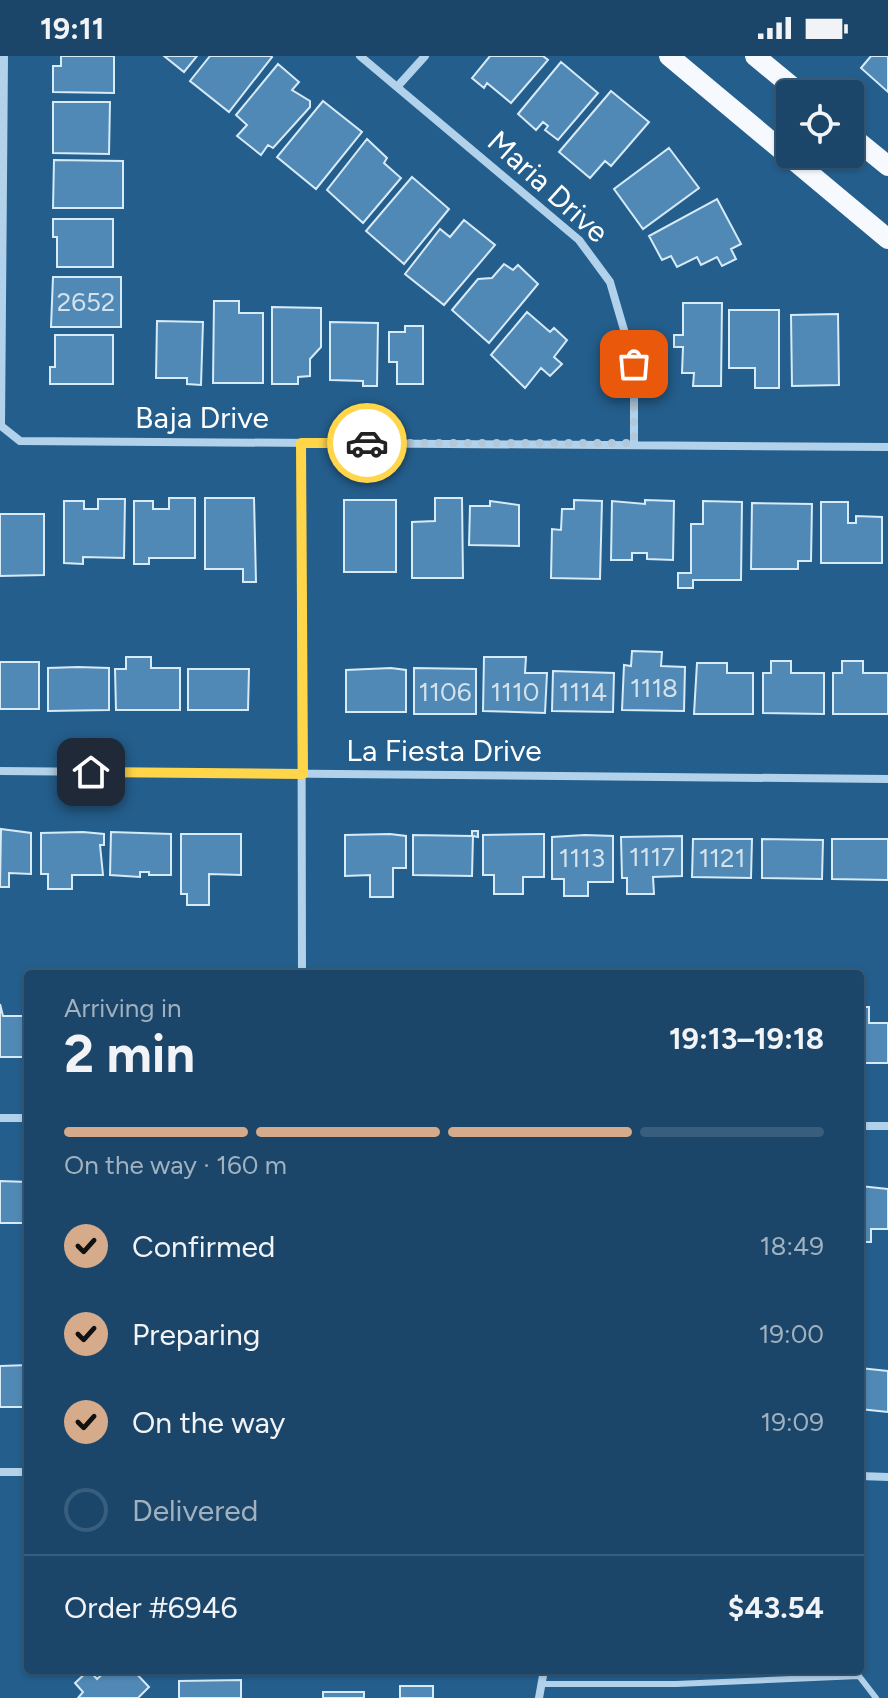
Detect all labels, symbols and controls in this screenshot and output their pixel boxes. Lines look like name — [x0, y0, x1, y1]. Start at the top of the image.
text: 19:11 — [40, 10, 104, 47]
map controls — [776, 80, 864, 168]
button: locate — [776, 80, 864, 168]
street label: Maria Drive — [480, 123, 616, 251]
house number: 2652 — [57, 286, 115, 318]
pin — [600, 330, 668, 398]
icon: bag — [612, 342, 656, 386]
street label: Baja Drive — [135, 399, 269, 436]
courier — [327, 403, 407, 483]
icon: car — [345, 421, 389, 465]
house number: 1118 — [630, 672, 678, 704]
house number: 1106 — [419, 676, 471, 708]
house number: 1110 — [491, 676, 539, 708]
house number: 1114 — [559, 676, 607, 708]
street label: La Fiesta Drive — [346, 732, 542, 769]
pin — [57, 738, 125, 806]
icon: home — [69, 750, 113, 794]
house number: 1117 — [629, 841, 675, 873]
house number: 1113 — [559, 842, 605, 874]
house number: 1121 — [699, 842, 745, 874]
text: Arriving in — [64, 992, 182, 1024]
text: 19:13–19:18 — [669, 1020, 824, 1057]
text: 2 min — [64, 1023, 195, 1085]
text: On the way · 160 m — [64, 1149, 287, 1181]
icon: check — [64, 1224, 108, 1268]
text: Confirmed — [132, 1228, 275, 1265]
text: 18:49 — [760, 1230, 824, 1262]
icon: check — [64, 1312, 108, 1356]
text: Preparing — [132, 1316, 260, 1353]
text: 19:00 — [759, 1318, 824, 1350]
icon: check — [64, 1400, 108, 1444]
text: On the way — [132, 1404, 285, 1441]
text: 19:09 — [761, 1406, 824, 1438]
text: Delivered — [132, 1492, 258, 1529]
text: Order #6946 — [64, 1589, 237, 1626]
text: $43.54 — [728, 1589, 824, 1626]

